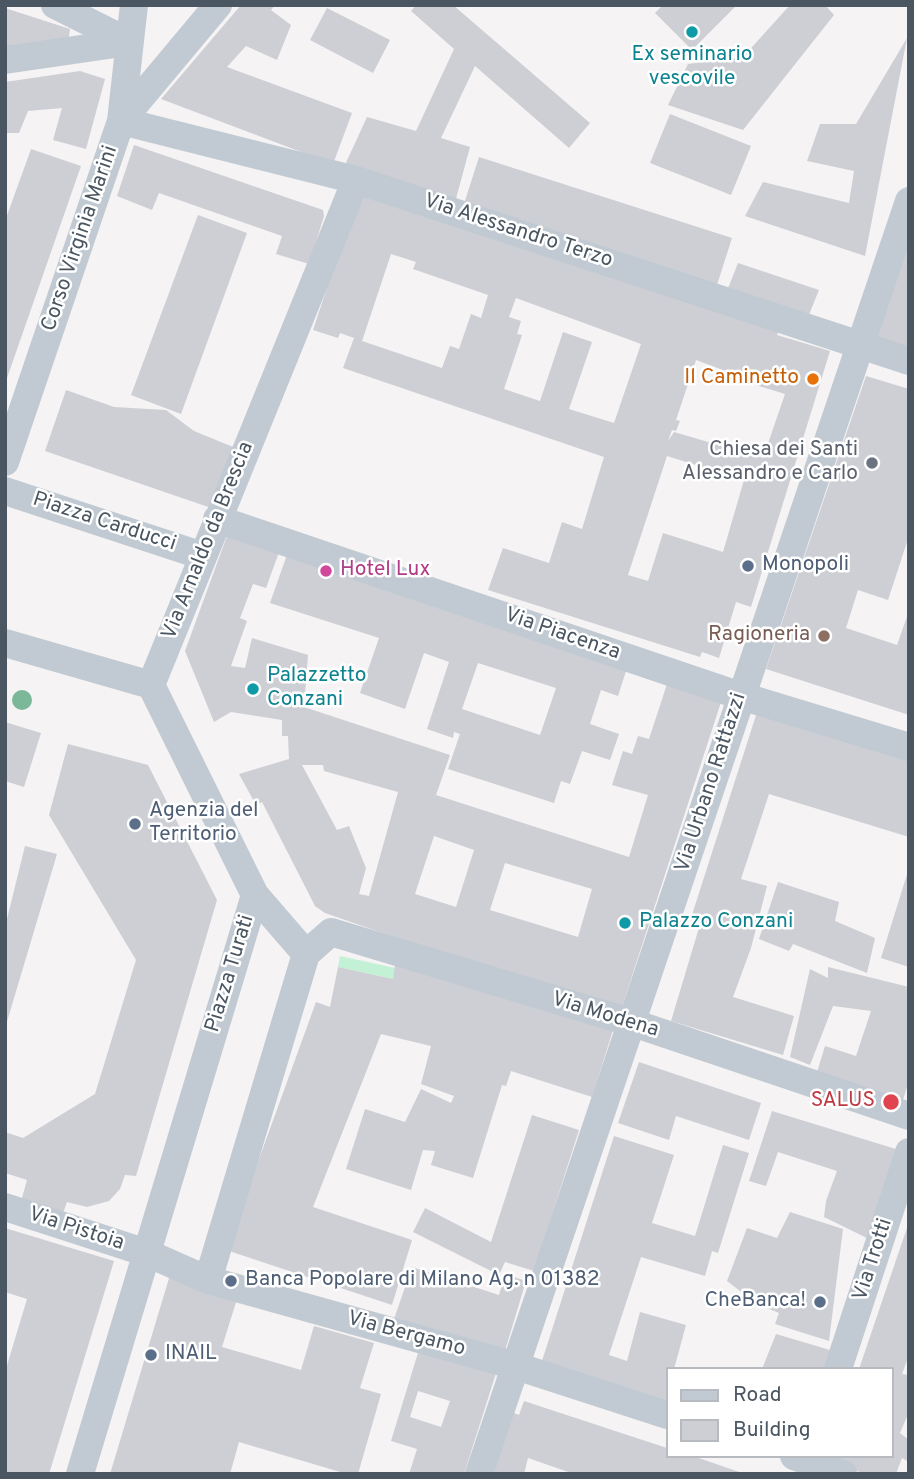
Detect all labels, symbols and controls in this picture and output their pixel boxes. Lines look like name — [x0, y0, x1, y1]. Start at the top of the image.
marker: Ex seminario vescovile — [684, 24, 700, 40]
place label: Ex seminario vescovile — [631, 43, 753, 93]
street label: Corso Virginia Marini — [37, 143, 125, 335]
street label: Via Alessandro Terzo — [421, 190, 615, 274]
place label: Il Caminetto — [684, 366, 799, 392]
marker: Il Caminetto — [805, 371, 821, 387]
street label: Via Arnaldo da Brescia — [158, 438, 260, 644]
place label: Chiesa dei Santi Alessandro e Carlo — [682, 438, 858, 488]
marker: Chiesa dei Santi Alessandro e Carlo — [864, 455, 880, 471]
street label: Piazza Carducci — [29, 488, 179, 558]
place label: Monopoli — [762, 553, 849, 579]
place label: Hotel Lux — [340, 558, 430, 584]
marker: Monopoli — [740, 558, 756, 574]
marker: Hotel Lux — [318, 563, 334, 579]
street label: Via Piacenza — [501, 603, 623, 667]
place label: Ragioneria — [708, 623, 810, 649]
marker: Ragioneria — [816, 628, 832, 644]
place label: Palazzetto Conzani — [267, 664, 367, 714]
marker: Palazzetto Conzani — [245, 681, 261, 697]
street label: Via Urbano Rattazzi — [671, 690, 753, 876]
place label: Agenzia del Territorio — [149, 799, 259, 849]
marker: Agenzia del Territorio — [127, 816, 143, 832]
place label: Palazzo Conzani — [639, 910, 793, 936]
street label: Piazza Turati — [201, 912, 261, 1036]
marker: Palazzo Conzani — [617, 915, 633, 931]
street label: Via Modena — [549, 988, 661, 1044]
place label: SALUS — [811, 1089, 875, 1115]
marker: SALUS — [881, 1092, 901, 1112]
street label: Via Pistoia — [25, 1203, 127, 1257]
street label: Via Trotti — [849, 1216, 899, 1304]
place label: Banca Popolare di Milano Ag. n 01382 — [245, 1268, 600, 1294]
marker: Banca Popolare di Milano Ag. n 01382 — [223, 1273, 239, 1289]
place label: CheBanca! — [704, 1289, 806, 1315]
marker: CheBanca! — [812, 1294, 828, 1310]
street label: Via Bergamo — [344, 1307, 468, 1363]
place label: INAIL — [165, 1342, 217, 1368]
marker: INAIL — [143, 1347, 159, 1363]
legend — [666, 1367, 893, 1458]
text: Road — [733, 1382, 782, 1409]
text: Building — [733, 1417, 811, 1444]

